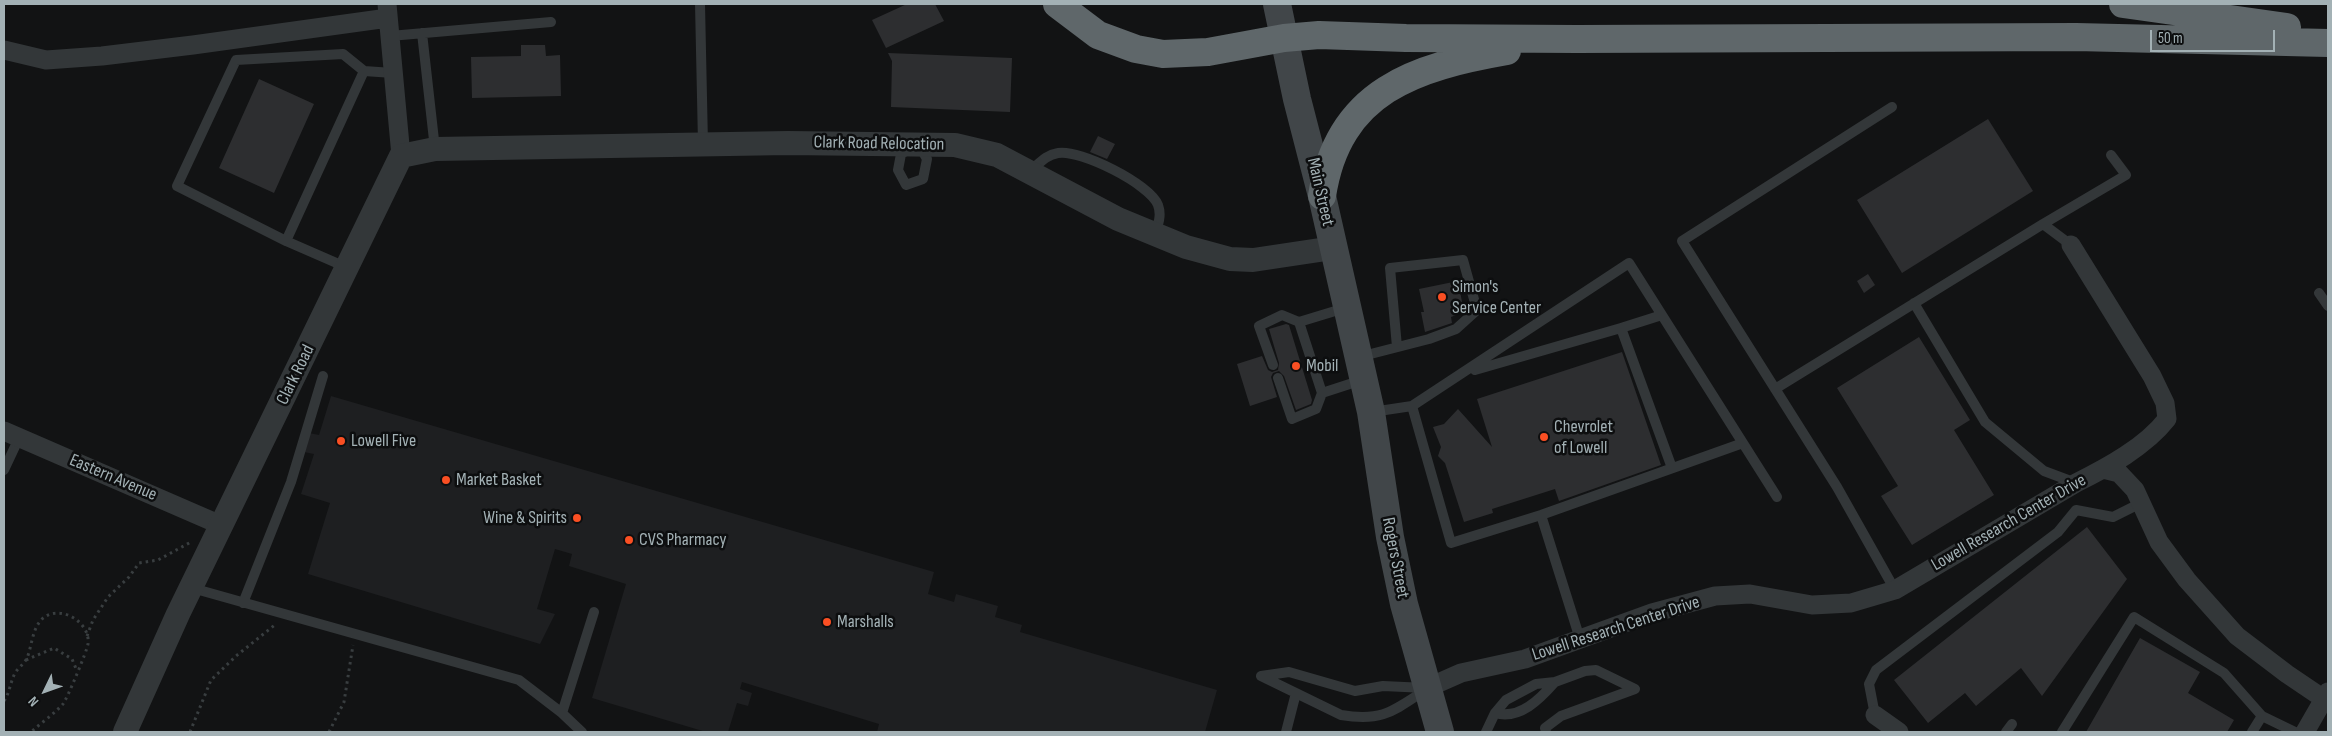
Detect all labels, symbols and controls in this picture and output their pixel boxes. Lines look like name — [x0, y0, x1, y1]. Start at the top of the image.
scale bar — [2152, 20, 2277, 52]
text: 50 m — [2158, 29, 2183, 48]
street label: Clark Road Relocation — [813, 132, 945, 156]
street label: Main Street — [1302, 156, 1338, 228]
place label: Simon's Service Center — [1452, 276, 1541, 318]
marker: Simon's Service Center — [1436, 291, 1448, 303]
street label: Clark Road — [272, 342, 320, 408]
place label: Mobil — [1306, 355, 1338, 377]
marker: Mobil — [1290, 360, 1302, 372]
place label: Chevrolet of Lowell — [1554, 416, 1613, 458]
place label: Lowell Five — [351, 430, 416, 452]
marker: Chevrolet of Lowell — [1538, 431, 1550, 443]
marker: Lowell Five — [335, 435, 347, 447]
street label: Eastern Avenue — [66, 450, 160, 506]
place label: Market Basket — [456, 469, 542, 491]
street label: Lowell Research Center Drive — [1928, 470, 2090, 576]
marker: Market Basket — [440, 474, 452, 486]
place label: Wine & Spirits — [483, 507, 567, 529]
marker: Wine & Spirits — [571, 512, 583, 524]
street label: Rogers Street — [1377, 516, 1413, 600]
place label: CVS Pharmacy — [639, 529, 726, 551]
marker: CVS Pharmacy — [623, 534, 635, 546]
street label: Lowell Research Center Drive — [1529, 592, 1703, 666]
place label: Marshalls — [837, 611, 894, 633]
marker: Marshalls — [821, 616, 833, 628]
north arrow — [20, 666, 70, 716]
text: N — [25, 693, 42, 710]

